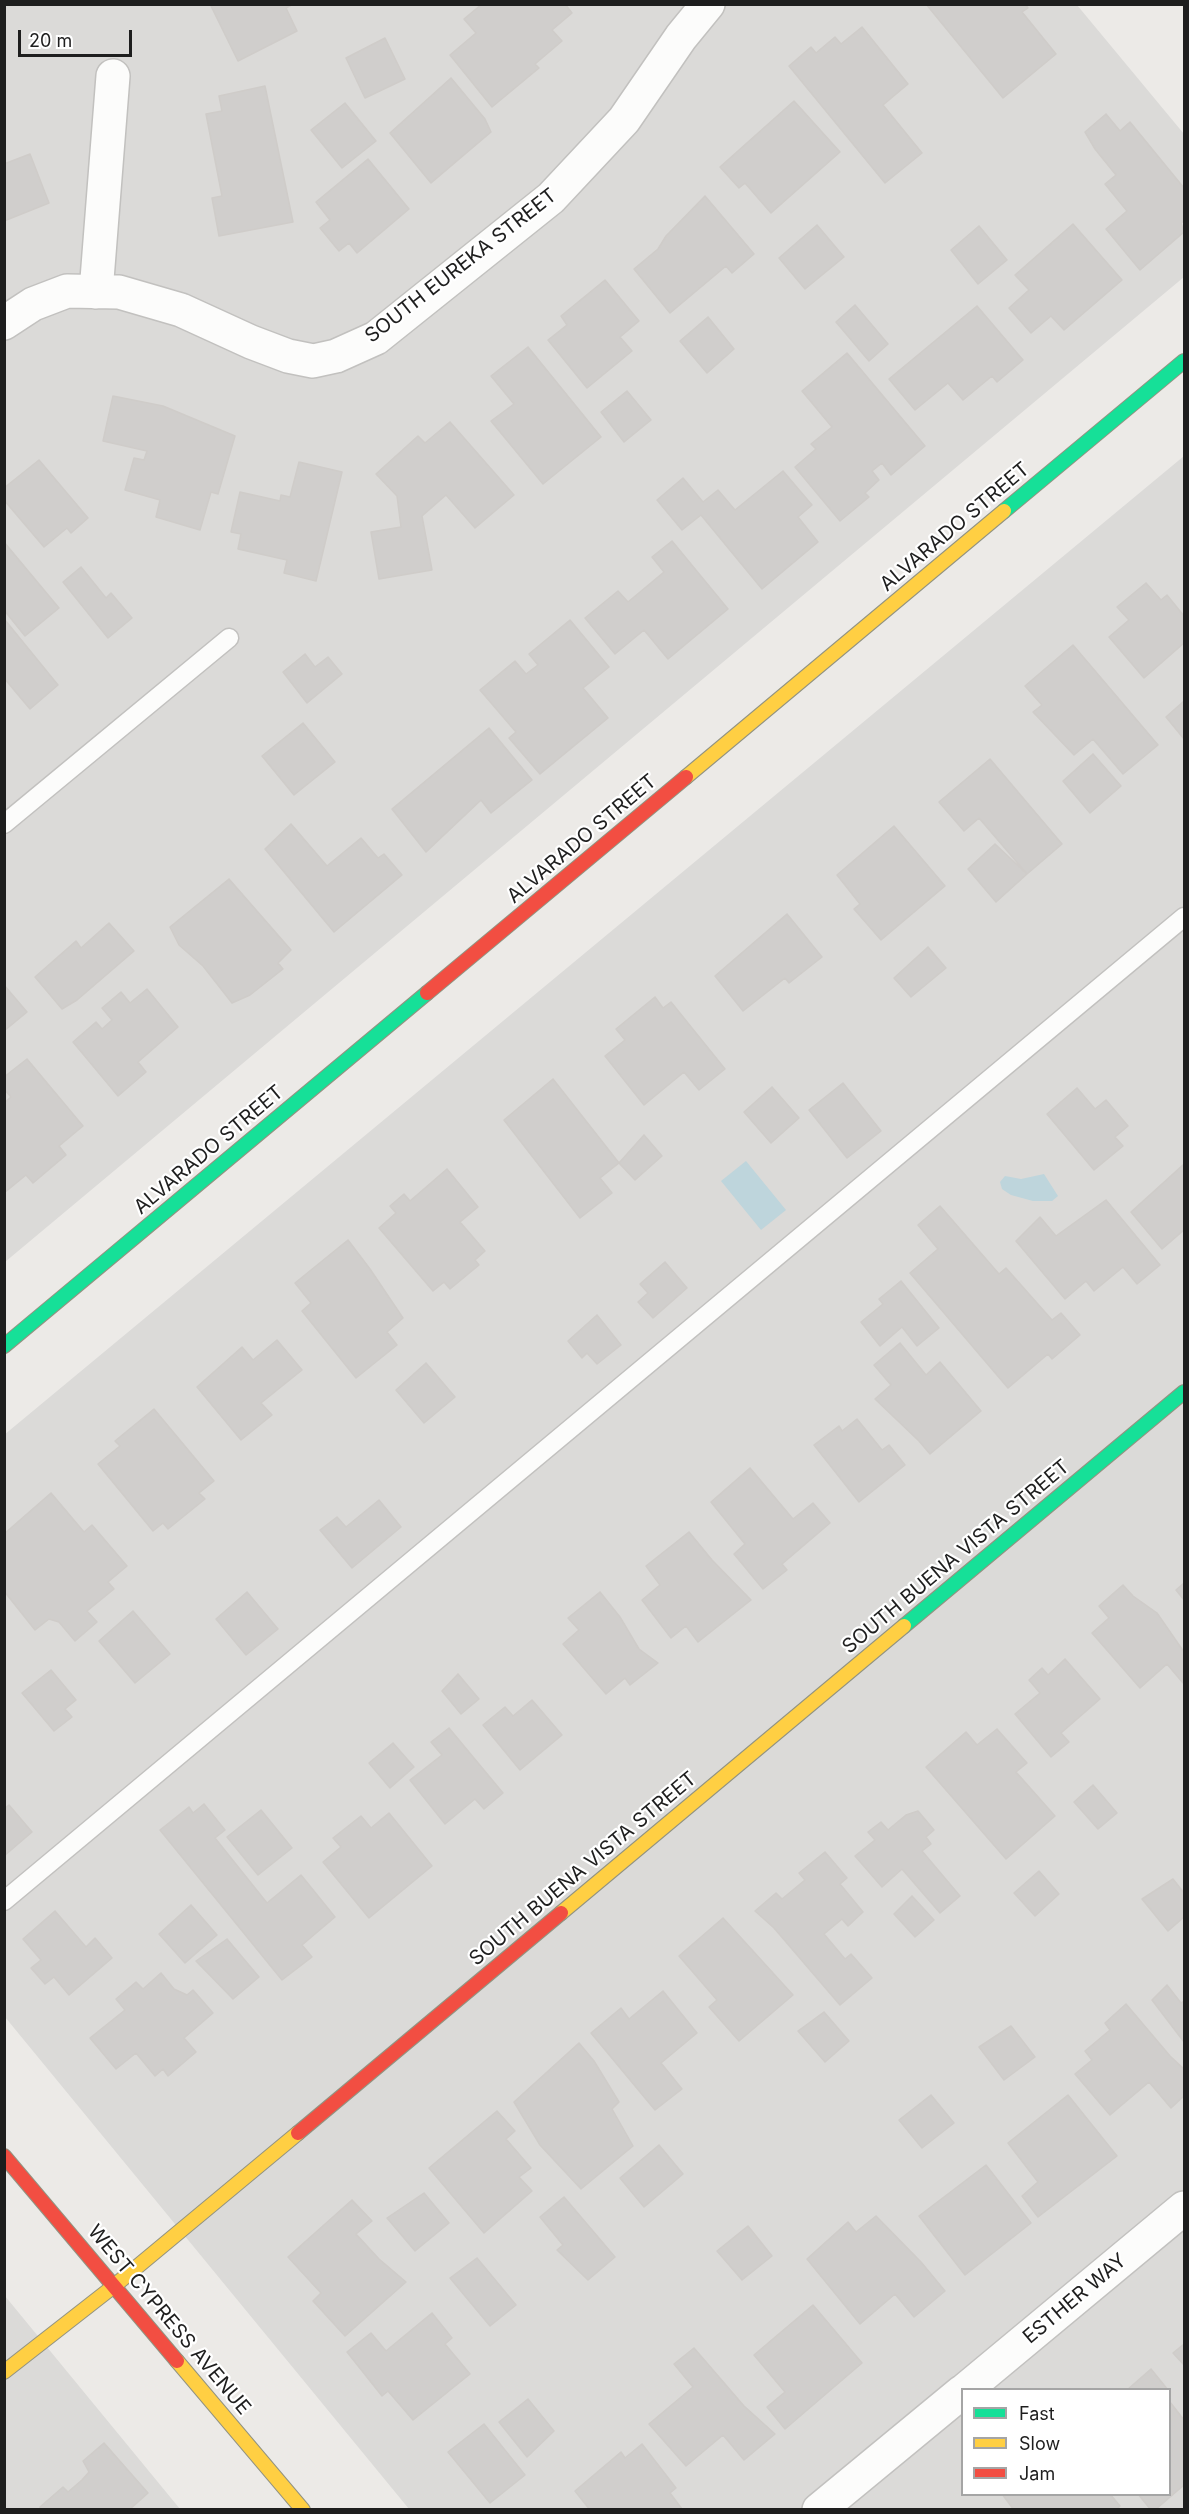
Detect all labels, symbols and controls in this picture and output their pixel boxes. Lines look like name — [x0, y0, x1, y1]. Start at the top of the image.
scale bar — [21, 18, 135, 56]
text: 20 m — [29, 30, 72, 51]
street label: SOUTH EUREKA STREET — [360, 184, 562, 348]
street label: ALVARADO STREET — [875, 458, 1035, 596]
street label: ALVARADO STREET — [502, 770, 662, 908]
street label: ALVARADO STREET — [129, 1081, 289, 1219]
street label: SOUTH BUENA VISTA STREET — [838, 1455, 1074, 1659]
street label: SOUTH BUENA VISTA STREET — [465, 1767, 701, 1971]
street label: WEST CYPRESS AVENUE — [83, 2220, 255, 2420]
street label: ESTHER WAY — [1018, 2249, 1132, 2349]
legend — [961, 2388, 1171, 2496]
text: Fast — [1019, 2403, 1055, 2424]
text: Slow — [1019, 2433, 1060, 2454]
text: Jam — [1019, 2463, 1055, 2484]

